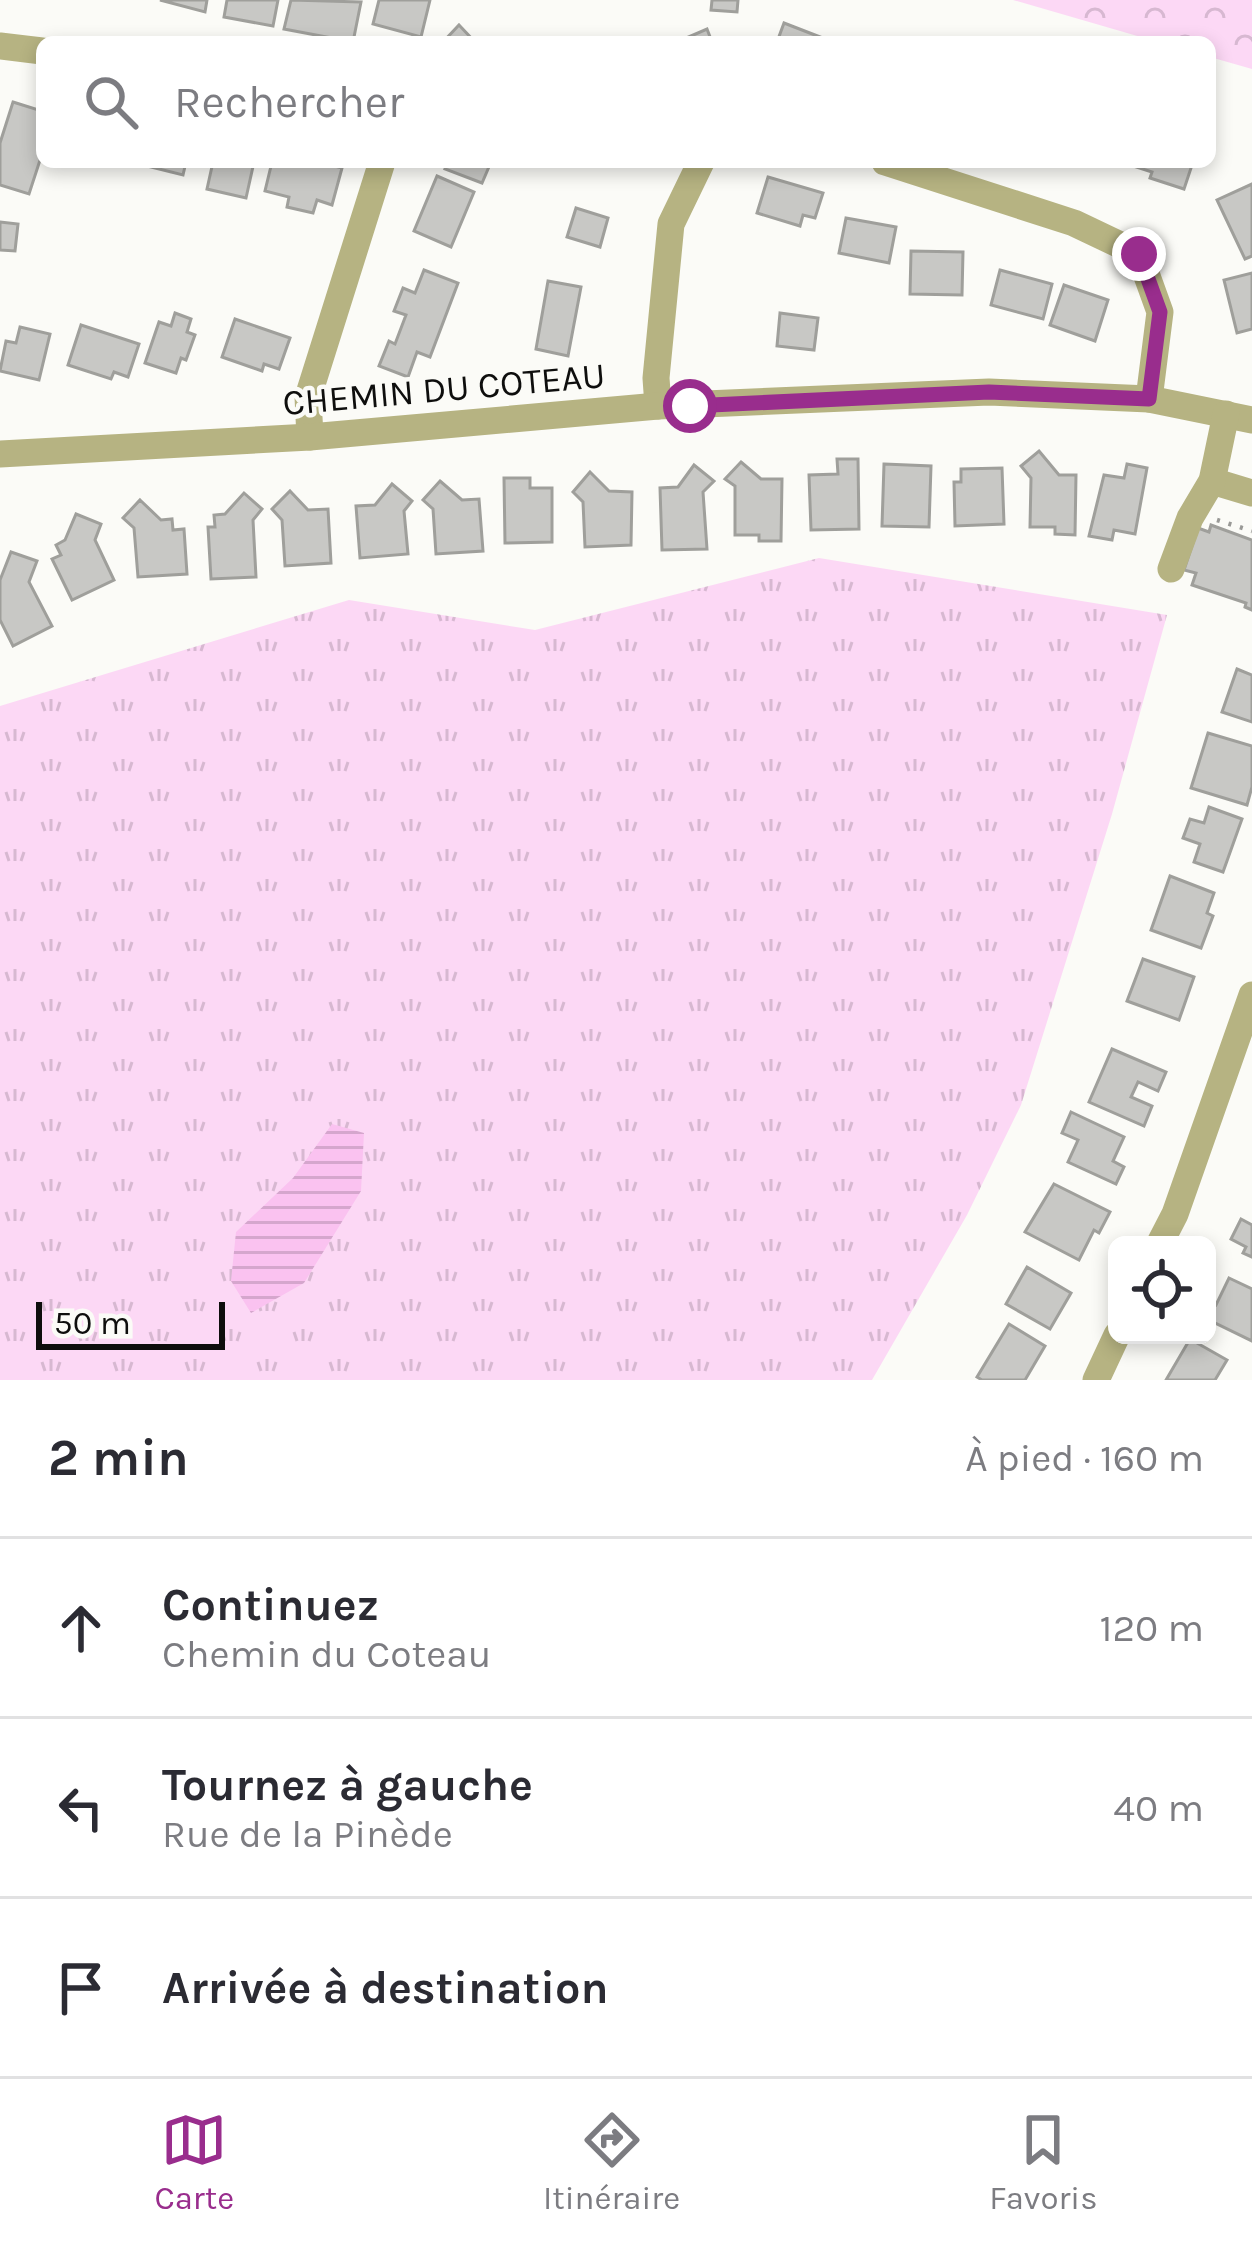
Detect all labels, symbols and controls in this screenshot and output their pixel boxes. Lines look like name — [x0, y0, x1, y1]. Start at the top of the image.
search box — [36, 36, 1216, 168]
icon: search — [78, 69, 144, 135]
text: Rechercher — [174, 76, 404, 128]
route end — [1112, 227, 1166, 281]
street label: CHEMIN DU COTEAU — [281, 354, 607, 424]
route start — [663, 379, 717, 433]
map controls — [1108, 1236, 1216, 1344]
button: locate — [1108, 1236, 1216, 1344]
scale bar — [36, 1296, 225, 1349]
text: 50 m — [54, 1304, 131, 1342]
text: 2 min — [48, 1428, 189, 1488]
text: À pied · 160 m — [965, 1435, 1204, 1481]
text: Continuez — [162, 1579, 379, 1631]
icon: ahead — [48, 1595, 114, 1661]
text: 120 m — [1100, 1605, 1204, 1651]
text: Chemin du Coteau — [162, 1631, 491, 1677]
text: Tournez à gauche — [162, 1759, 533, 1811]
icon: left — [48, 1775, 114, 1841]
text: 40 m — [1113, 1785, 1204, 1831]
text: Rue de la Pinède — [162, 1811, 453, 1857]
icon: arrive — [48, 1955, 114, 2021]
text: Arrivée à destination — [162, 1962, 609, 2014]
tab: Carte — [154, 2107, 234, 2217]
tab: Itinéraire — [543, 2107, 680, 2217]
tab: Favoris — [989, 2107, 1098, 2217]

